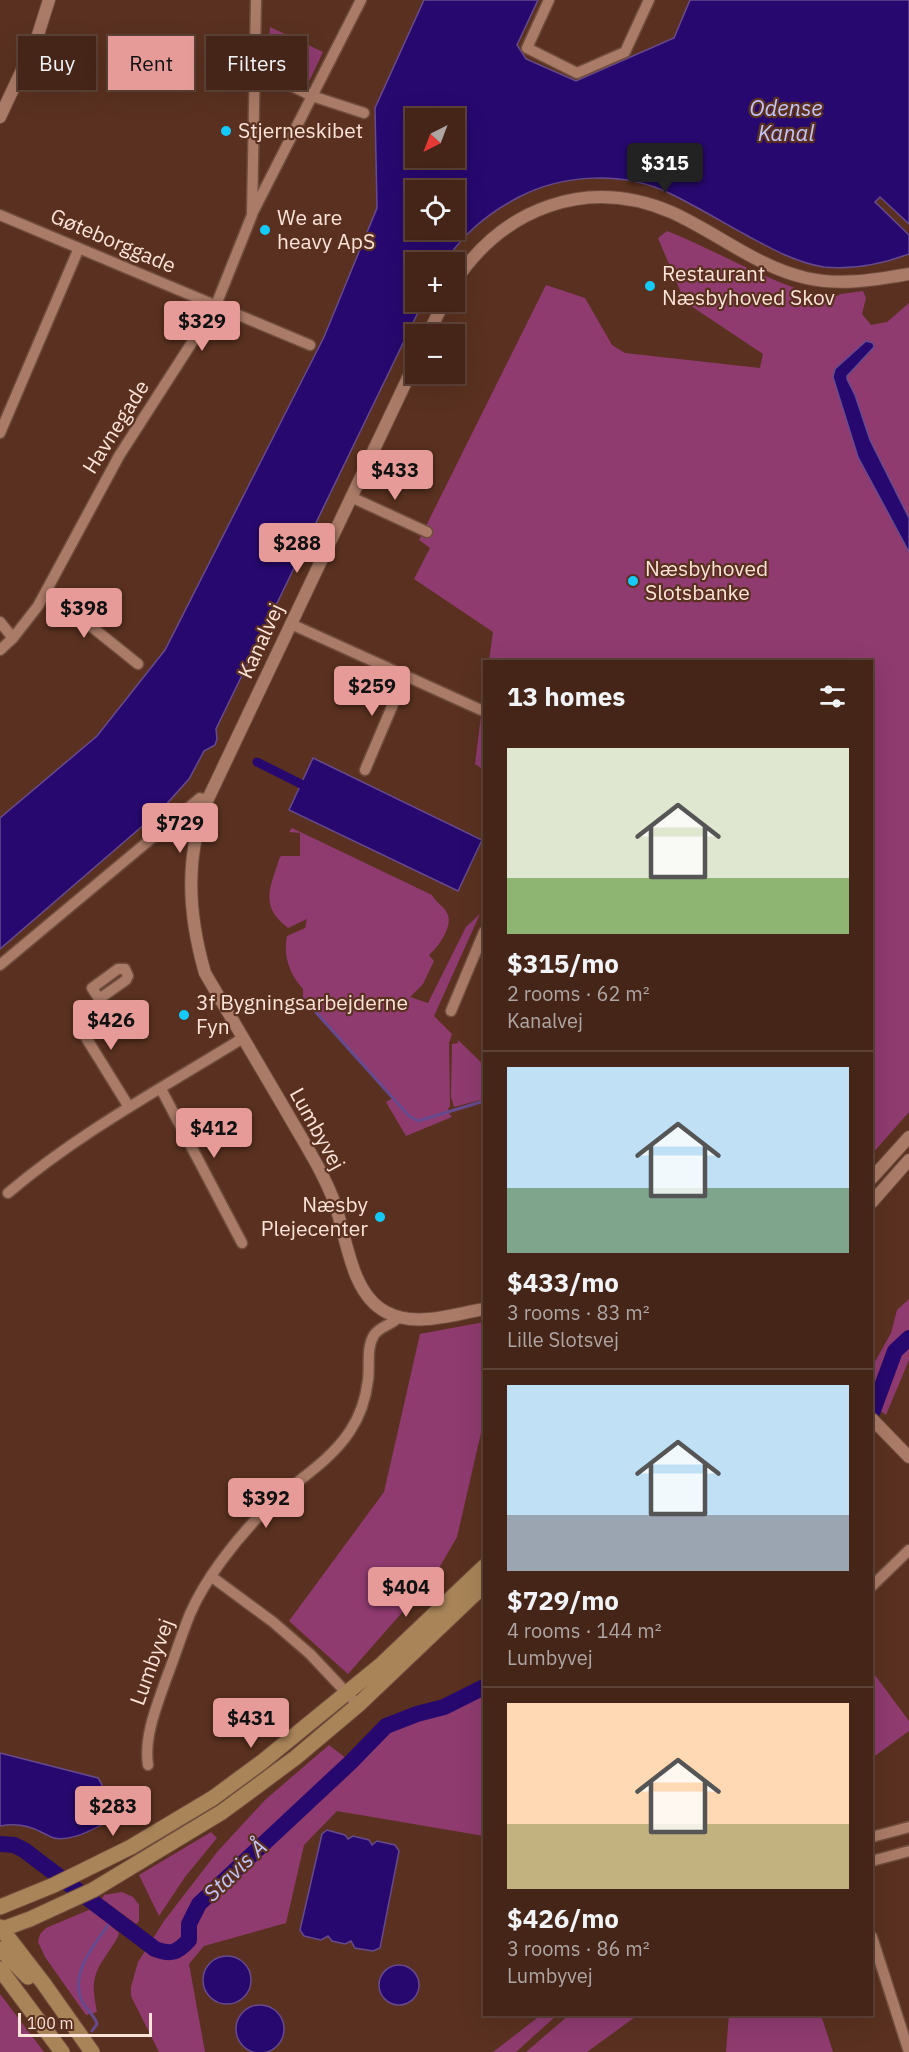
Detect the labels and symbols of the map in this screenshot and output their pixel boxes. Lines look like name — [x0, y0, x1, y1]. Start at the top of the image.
water label: Odense Kanal — [749, 93, 823, 147]
north arrow — [405, 108, 465, 168]
place label: Stjerneskibet — [238, 116, 363, 144]
marker: Stjerneskibet — [219, 124, 233, 138]
pin: $315 — [629, 143, 701, 194]
street label: Gøteborggade — [46, 201, 180, 279]
place label: We are heavy ApS — [277, 203, 375, 255]
marker: We are heavy ApS — [258, 223, 272, 237]
place label: Restaurant Næsbyhoved Skov — [662, 259, 835, 311]
marker: Restaurant Næsbyhoved Skov — [643, 279, 657, 293]
pin: $329 — [166, 301, 238, 352]
street label: Havnegade — [75, 374, 155, 479]
pin: $433 — [359, 450, 431, 501]
pin: $288 — [261, 523, 333, 574]
place label: Næsbyhoved Slotsbanke — [645, 554, 768, 606]
marker: Næsbyhoved Slotsbanke — [626, 574, 640, 588]
pin: $398 — [48, 588, 120, 639]
street label: Kanalvej — [231, 598, 290, 683]
pin: $259 — [336, 666, 408, 717]
pin: $729 — [144, 803, 216, 854]
place label: 3f Bygningsarbejderne Fyn — [196, 988, 408, 1040]
pin: $426 — [75, 1000, 147, 1051]
marker: 3f Bygningsarbejderne Fyn — [177, 1008, 191, 1022]
street label: Lumbyvej — [284, 1082, 352, 1175]
pin: $412 — [178, 1108, 250, 1159]
place label: Næsby Plejecenter — [261, 1190, 369, 1242]
marker: Næsby Plejecenter — [373, 1210, 387, 1224]
pin: $392 — [230, 1478, 302, 1529]
pin: $404 — [370, 1567, 442, 1618]
street label: Lumbyvej — [123, 1615, 180, 1709]
pin: $431 — [215, 1698, 287, 1749]
pin: $283 — [77, 1786, 149, 1837]
water label: Stavis Å — [197, 1832, 273, 1907]
scale bar — [18, 2010, 152, 2038]

